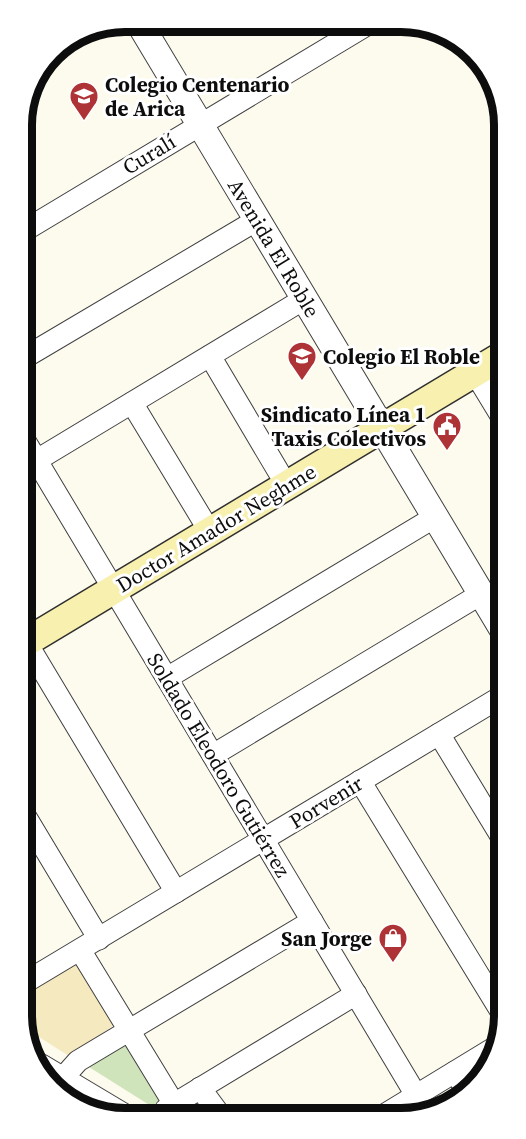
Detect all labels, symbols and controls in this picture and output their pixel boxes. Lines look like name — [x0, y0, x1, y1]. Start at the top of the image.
place label: Colegio Centenario de Arica — [105, 70, 290, 123]
school or university icon: Colegio Centenario de Arica — [68, 80, 100, 122]
street label: Curalí — [117, 127, 181, 181]
street label: Avenida El Roble — [221, 173, 327, 323]
school or university icon: Colegio El Roble — [286, 340, 318, 382]
place label: Colegio El Roble — [323, 342, 480, 371]
place label: Sindicato Línea 1 Taxis Colectivos — [261, 400, 426, 453]
public building icon: Sindicato Línea 1 Taxis Colectivos — [431, 410, 463, 452]
street label: Doctor Amador Neghme — [111, 457, 321, 599]
street label: Soldado Eleodoro Gutiérrez — [140, 647, 298, 883]
street label: Porvenir — [284, 769, 368, 835]
shop icon: San Jorge — [377, 922, 409, 964]
place label: San Jorge — [281, 924, 372, 953]

